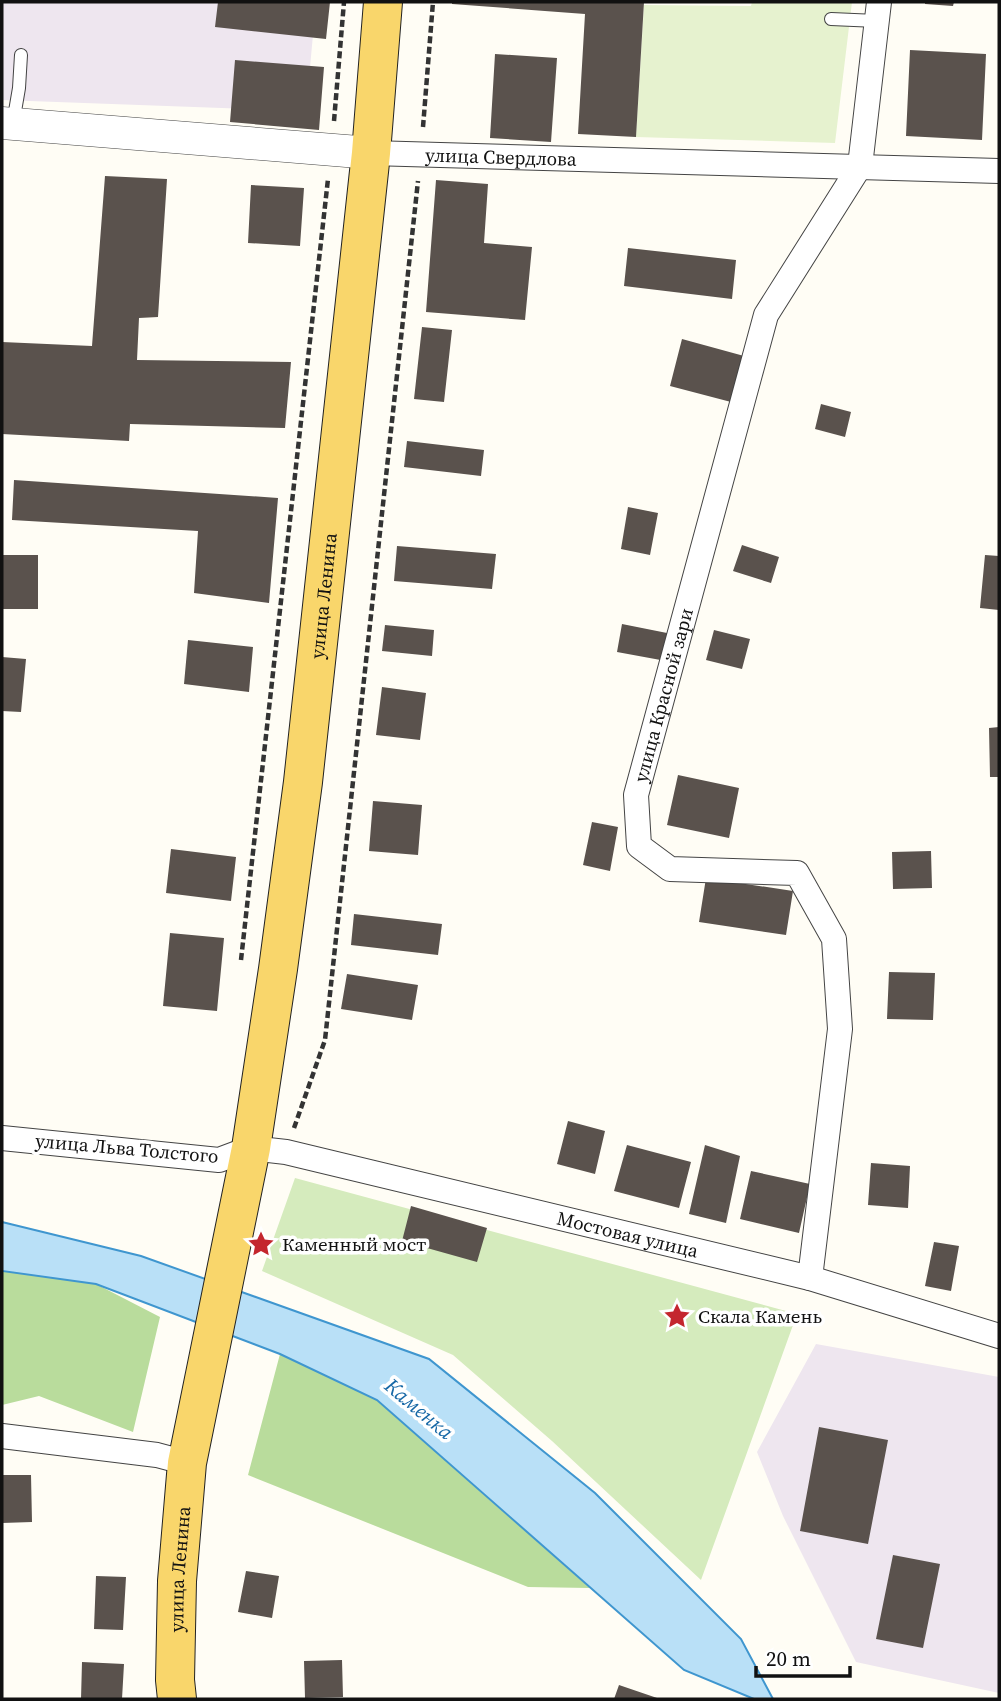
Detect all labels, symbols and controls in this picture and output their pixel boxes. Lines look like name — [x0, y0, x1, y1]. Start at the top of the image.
street label: улица Свердлова — [425, 142, 577, 172]
street label: улица Ленина — [303, 531, 343, 660]
street label: улица Красной зари — [627, 605, 699, 785]
street label: улица Льва Толстого — [34, 1127, 220, 1169]
street label: Мостовая улица — [554, 1205, 701, 1264]
place icon: Каменный мост — [246, 1229, 276, 1259]
place label: Каменный мост — [282, 1231, 426, 1257]
place icon: Скала Камень — [662, 1301, 692, 1331]
place label: Скала Камень — [698, 1303, 823, 1329]
water label: Каменка — [378, 1371, 460, 1446]
street label: улица Ленина — [163, 1505, 196, 1633]
scale bar — [756, 1634, 850, 1678]
text: 20 m — [766, 1644, 811, 1673]

